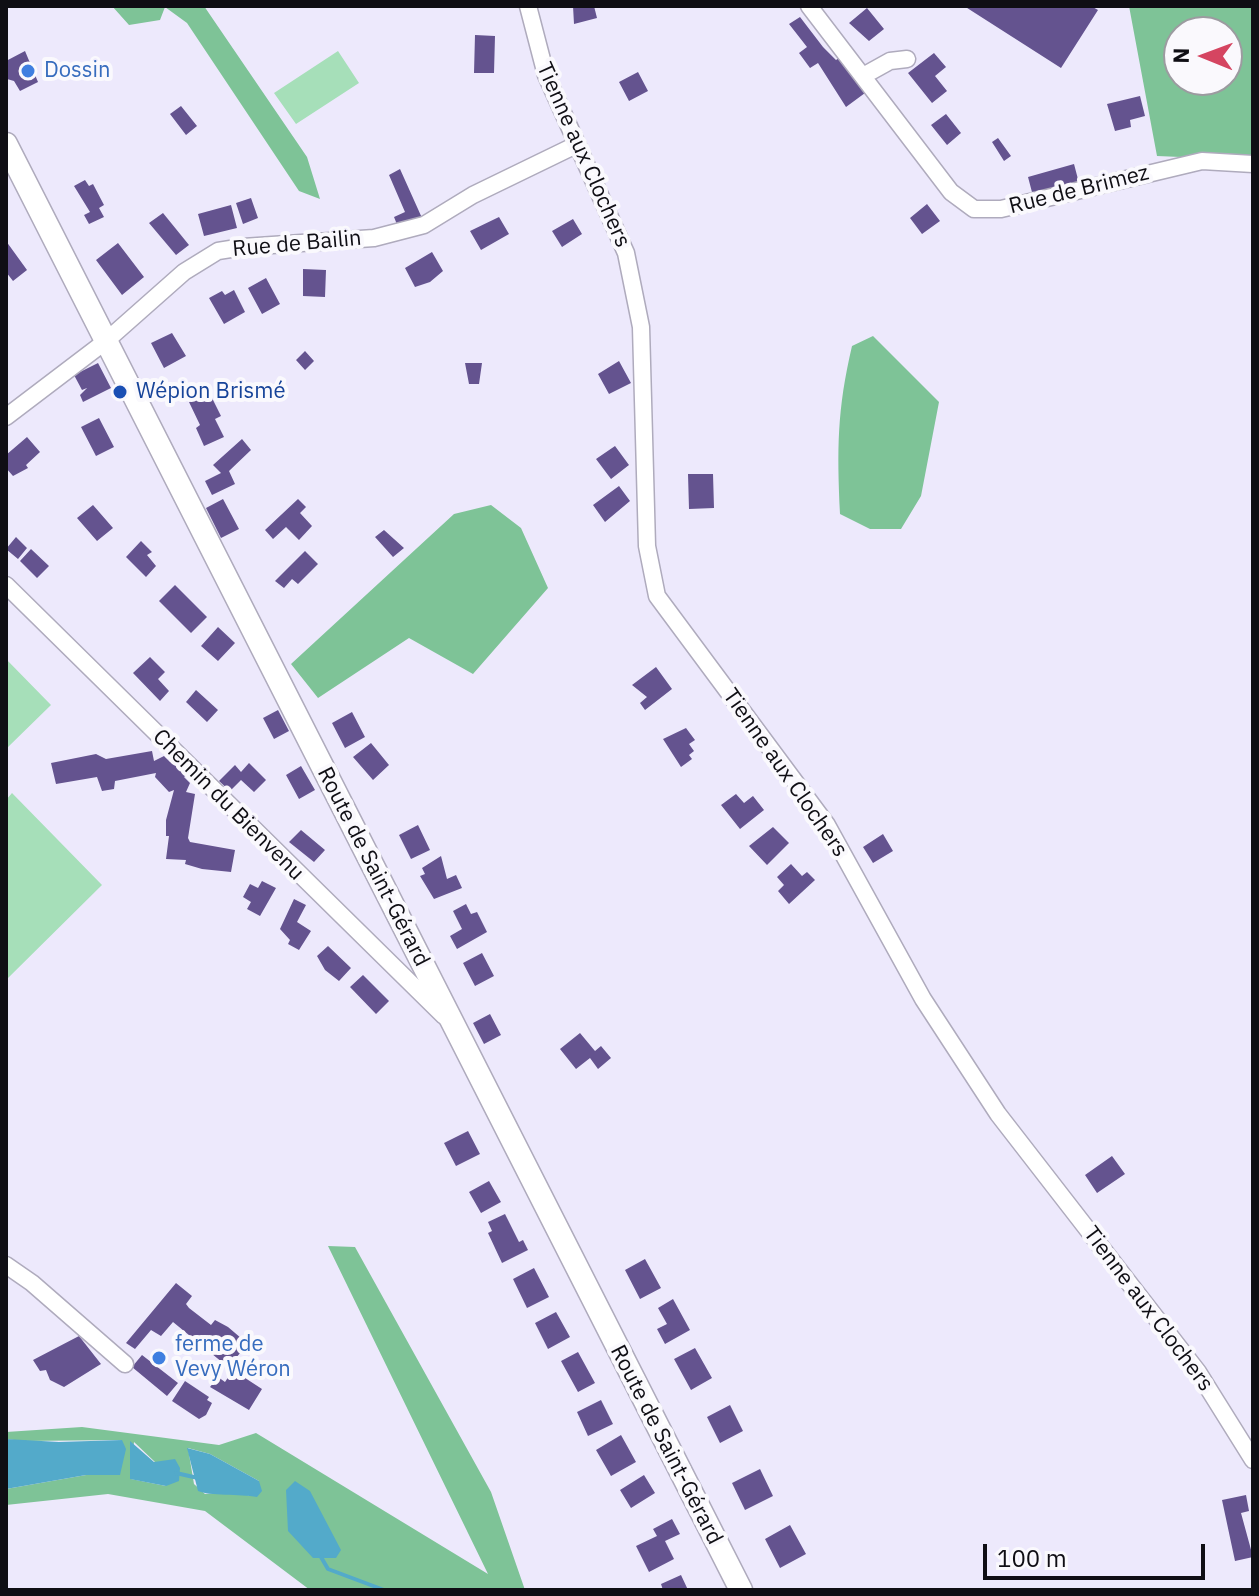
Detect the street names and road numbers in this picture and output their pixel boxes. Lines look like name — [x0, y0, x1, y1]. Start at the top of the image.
street label: Tienne aux Clochers — [530, 59, 636, 251]
street label: Rue de Brimez — [1006, 160, 1152, 220]
street label: Rue de Bailin — [231, 225, 363, 263]
street label: Tienne aux Clochers — [717, 684, 853, 862]
street label: Chemin du Bienvenu — [147, 724, 309, 886]
street label: Route de Saint-Gérard — [311, 763, 435, 971]
street label: Tienne aux Clochers — [1077, 1221, 1219, 1397]
street label: Route de Saint-Gérard — [604, 1341, 728, 1549]

